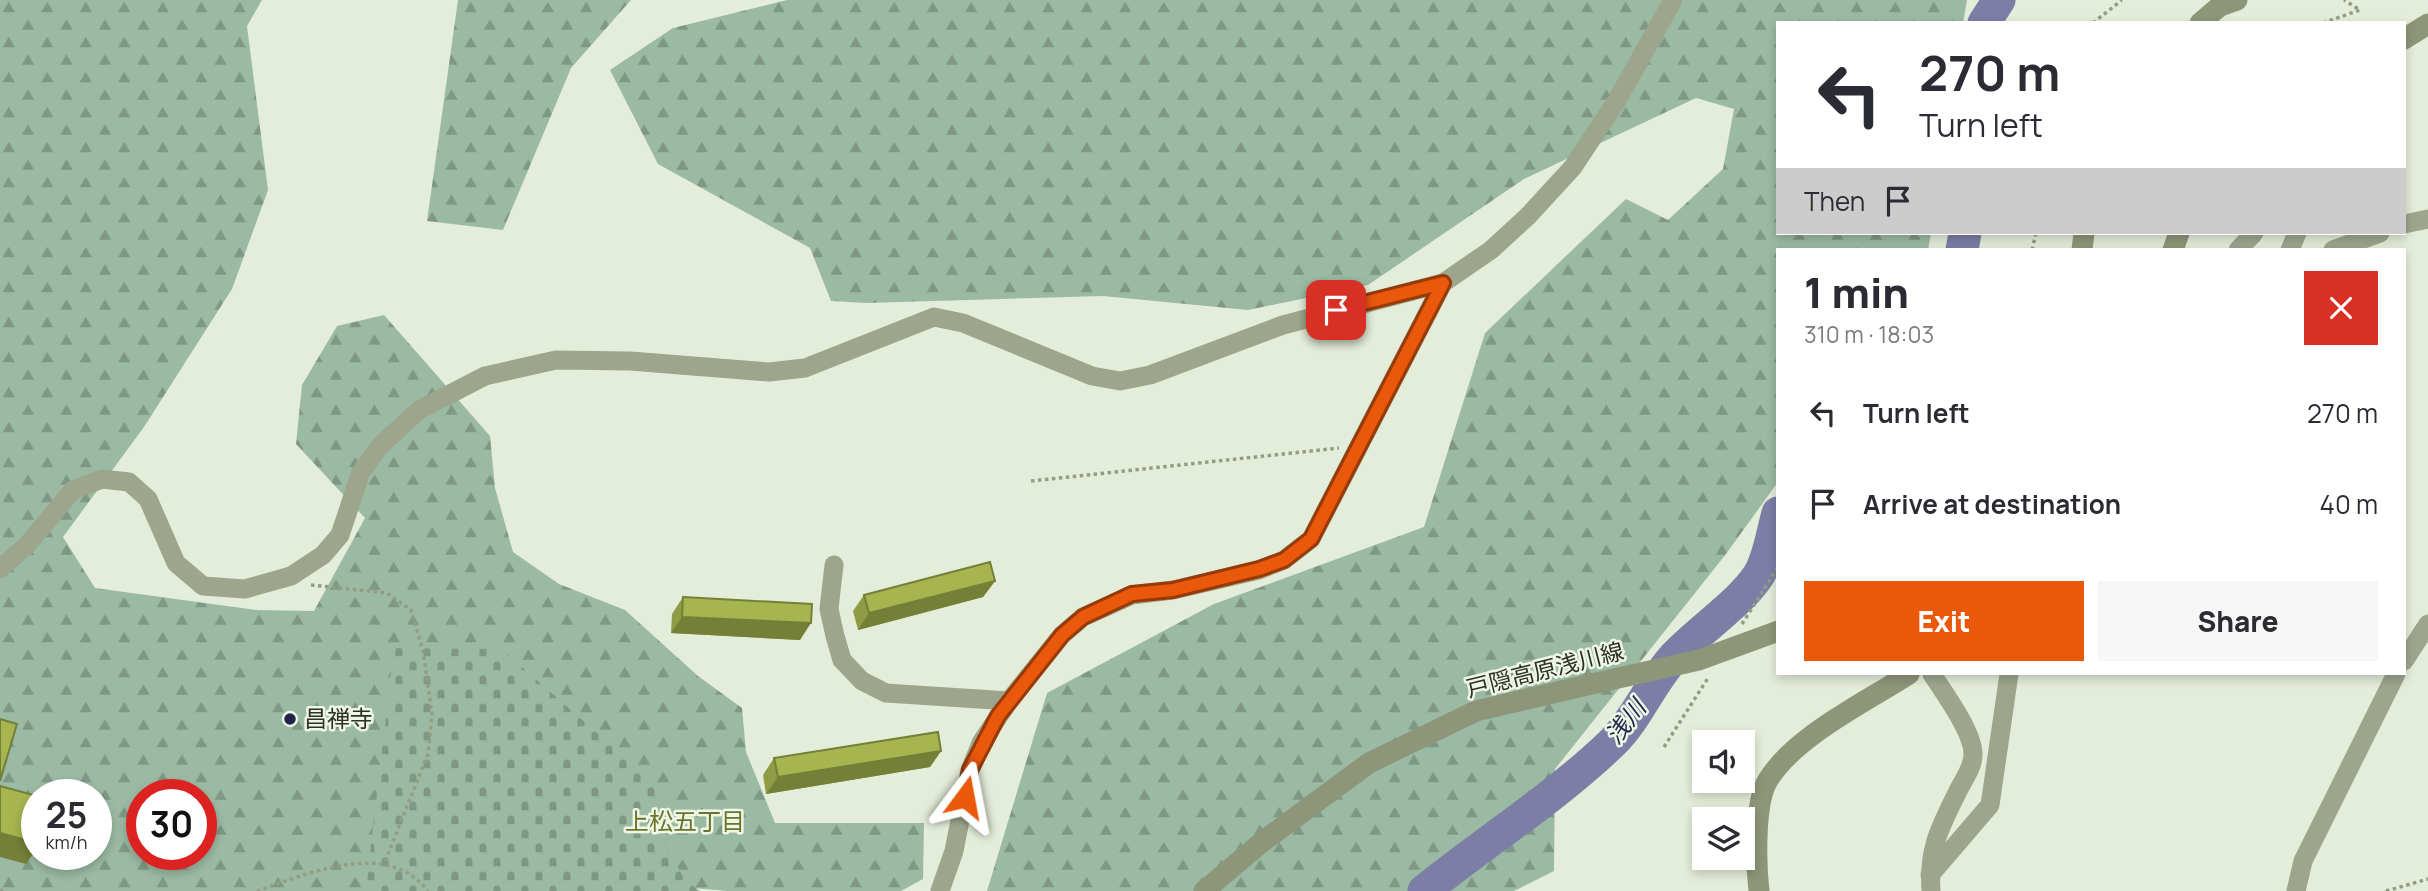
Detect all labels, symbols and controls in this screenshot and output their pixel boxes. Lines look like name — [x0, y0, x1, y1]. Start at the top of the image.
text: 270 m — [1919, 39, 2060, 106]
icon: left — [1804, 49, 1895, 140]
text: Turn left — [1919, 103, 2043, 147]
icon: arrive — [1879, 182, 1917, 220]
text: Then — [1804, 183, 1865, 219]
text: 1 min — [1804, 263, 1909, 321]
button: close — [2304, 271, 2378, 345]
pin — [1306, 280, 1366, 340]
icon: arrive — [1317, 291, 1355, 329]
text: 310 m · 18:03 — [1804, 318, 1934, 350]
icon: left — [1804, 394, 1842, 432]
text: Turn left — [1863, 395, 1970, 431]
text: 270 m — [2307, 395, 2378, 431]
icon: arrive — [1804, 485, 1842, 523]
text: Arrive at destination — [1863, 486, 2121, 522]
text: 40 m — [2320, 486, 2378, 522]
button: Exit — [1804, 581, 2084, 661]
button: Share — [2098, 581, 2378, 661]
street label: 戸隠高原浅川線 — [1463, 634, 1627, 704]
water label: 浅川 — [1597, 690, 1654, 750]
place label: 昌禅寺 — [304, 702, 373, 734]
marker: 昌禅寺 — [282, 711, 298, 727]
map controls — [1692, 730, 1755, 870]
button: sound — [1692, 730, 1755, 793]
position arrow — [928, 760, 1002, 834]
speed limit sign: 30 — [126, 779, 217, 870]
text: 25 — [46, 791, 87, 839]
district label: 上松五丁目 — [625, 804, 745, 837]
button: layers — [1692, 807, 1755, 870]
text: km/h — [46, 830, 87, 854]

